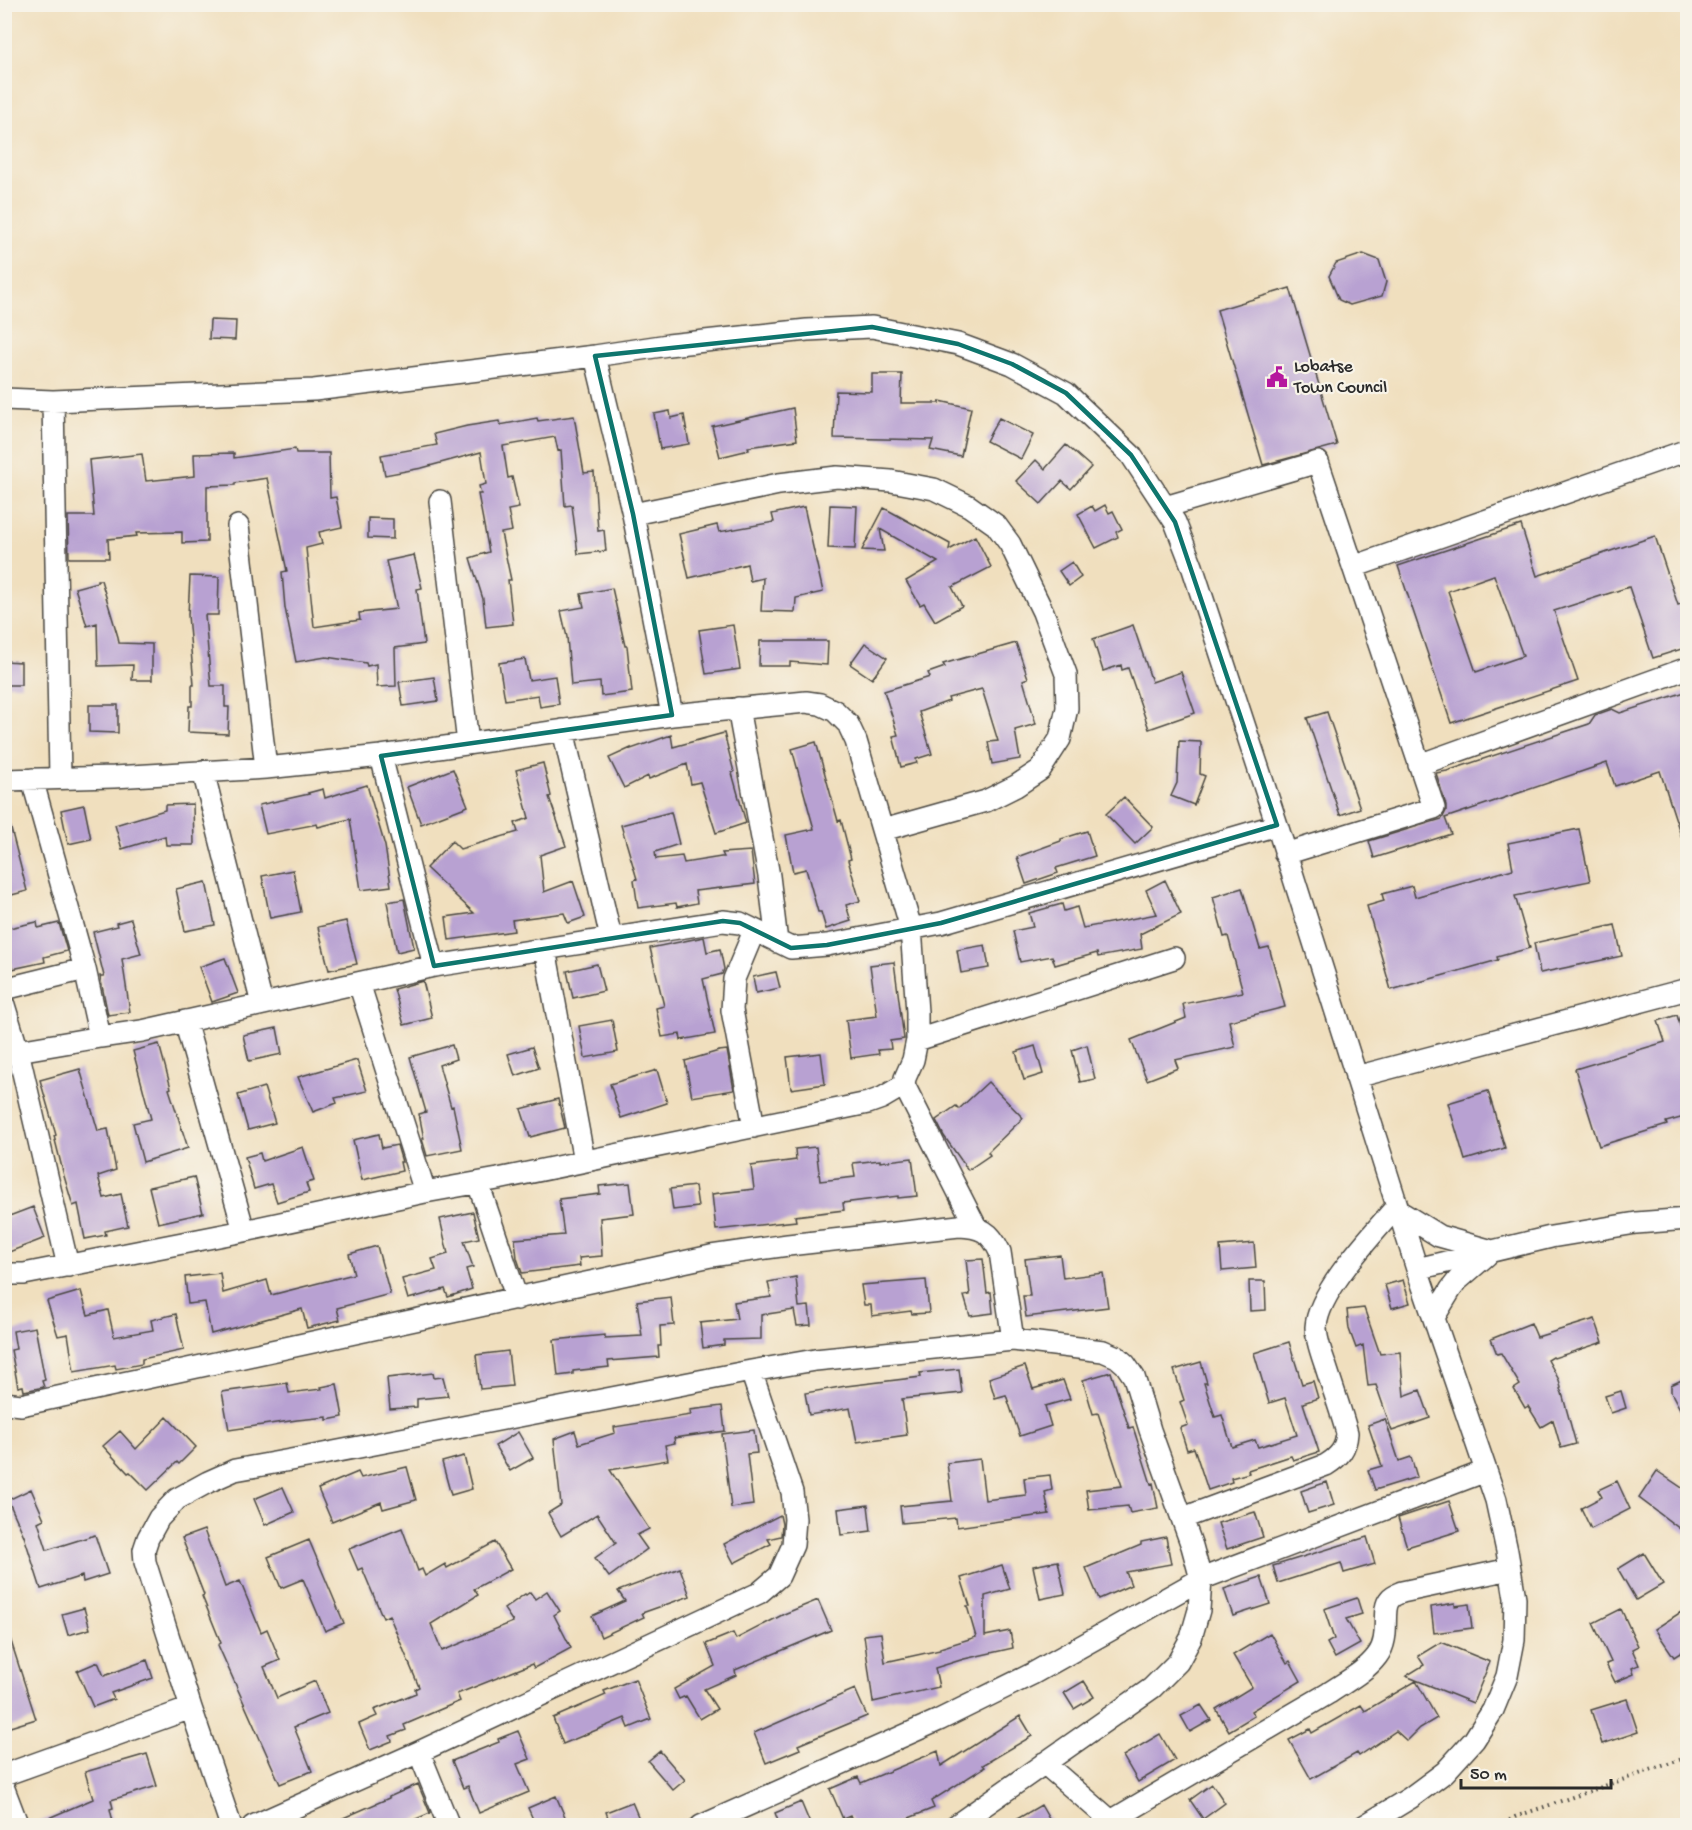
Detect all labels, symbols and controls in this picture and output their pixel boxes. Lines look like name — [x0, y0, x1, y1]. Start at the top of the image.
place label: Lobatse Town Council — [1293, 357, 1387, 399]
public building icon: Lobatse Town Council — [1265, 365, 1289, 389]
scale bar — [1461, 1752, 1611, 1790]
text: 50 m — [1470, 1765, 1507, 1786]

